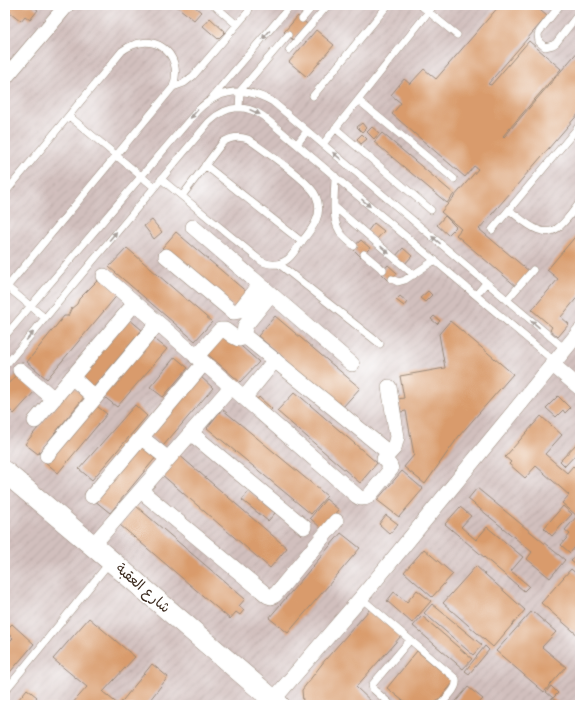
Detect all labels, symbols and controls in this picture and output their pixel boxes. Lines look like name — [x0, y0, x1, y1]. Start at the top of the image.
one-way arrow — [261, 29, 270, 40]
one-way arrow — [189, 109, 198, 119]
one-way arrow — [250, 109, 262, 115]
one-way arrow — [331, 151, 342, 160]
one-way arrow — [361, 198, 372, 207]
one-way arrow — [109, 231, 118, 241]
one-way arrow — [430, 235, 441, 244]
one-way arrow — [380, 246, 391, 255]
one-way arrow — [530, 319, 540, 328]
one-way arrow — [26, 330, 35, 341]
street label: شارع العقبة — [112, 560, 174, 617]

